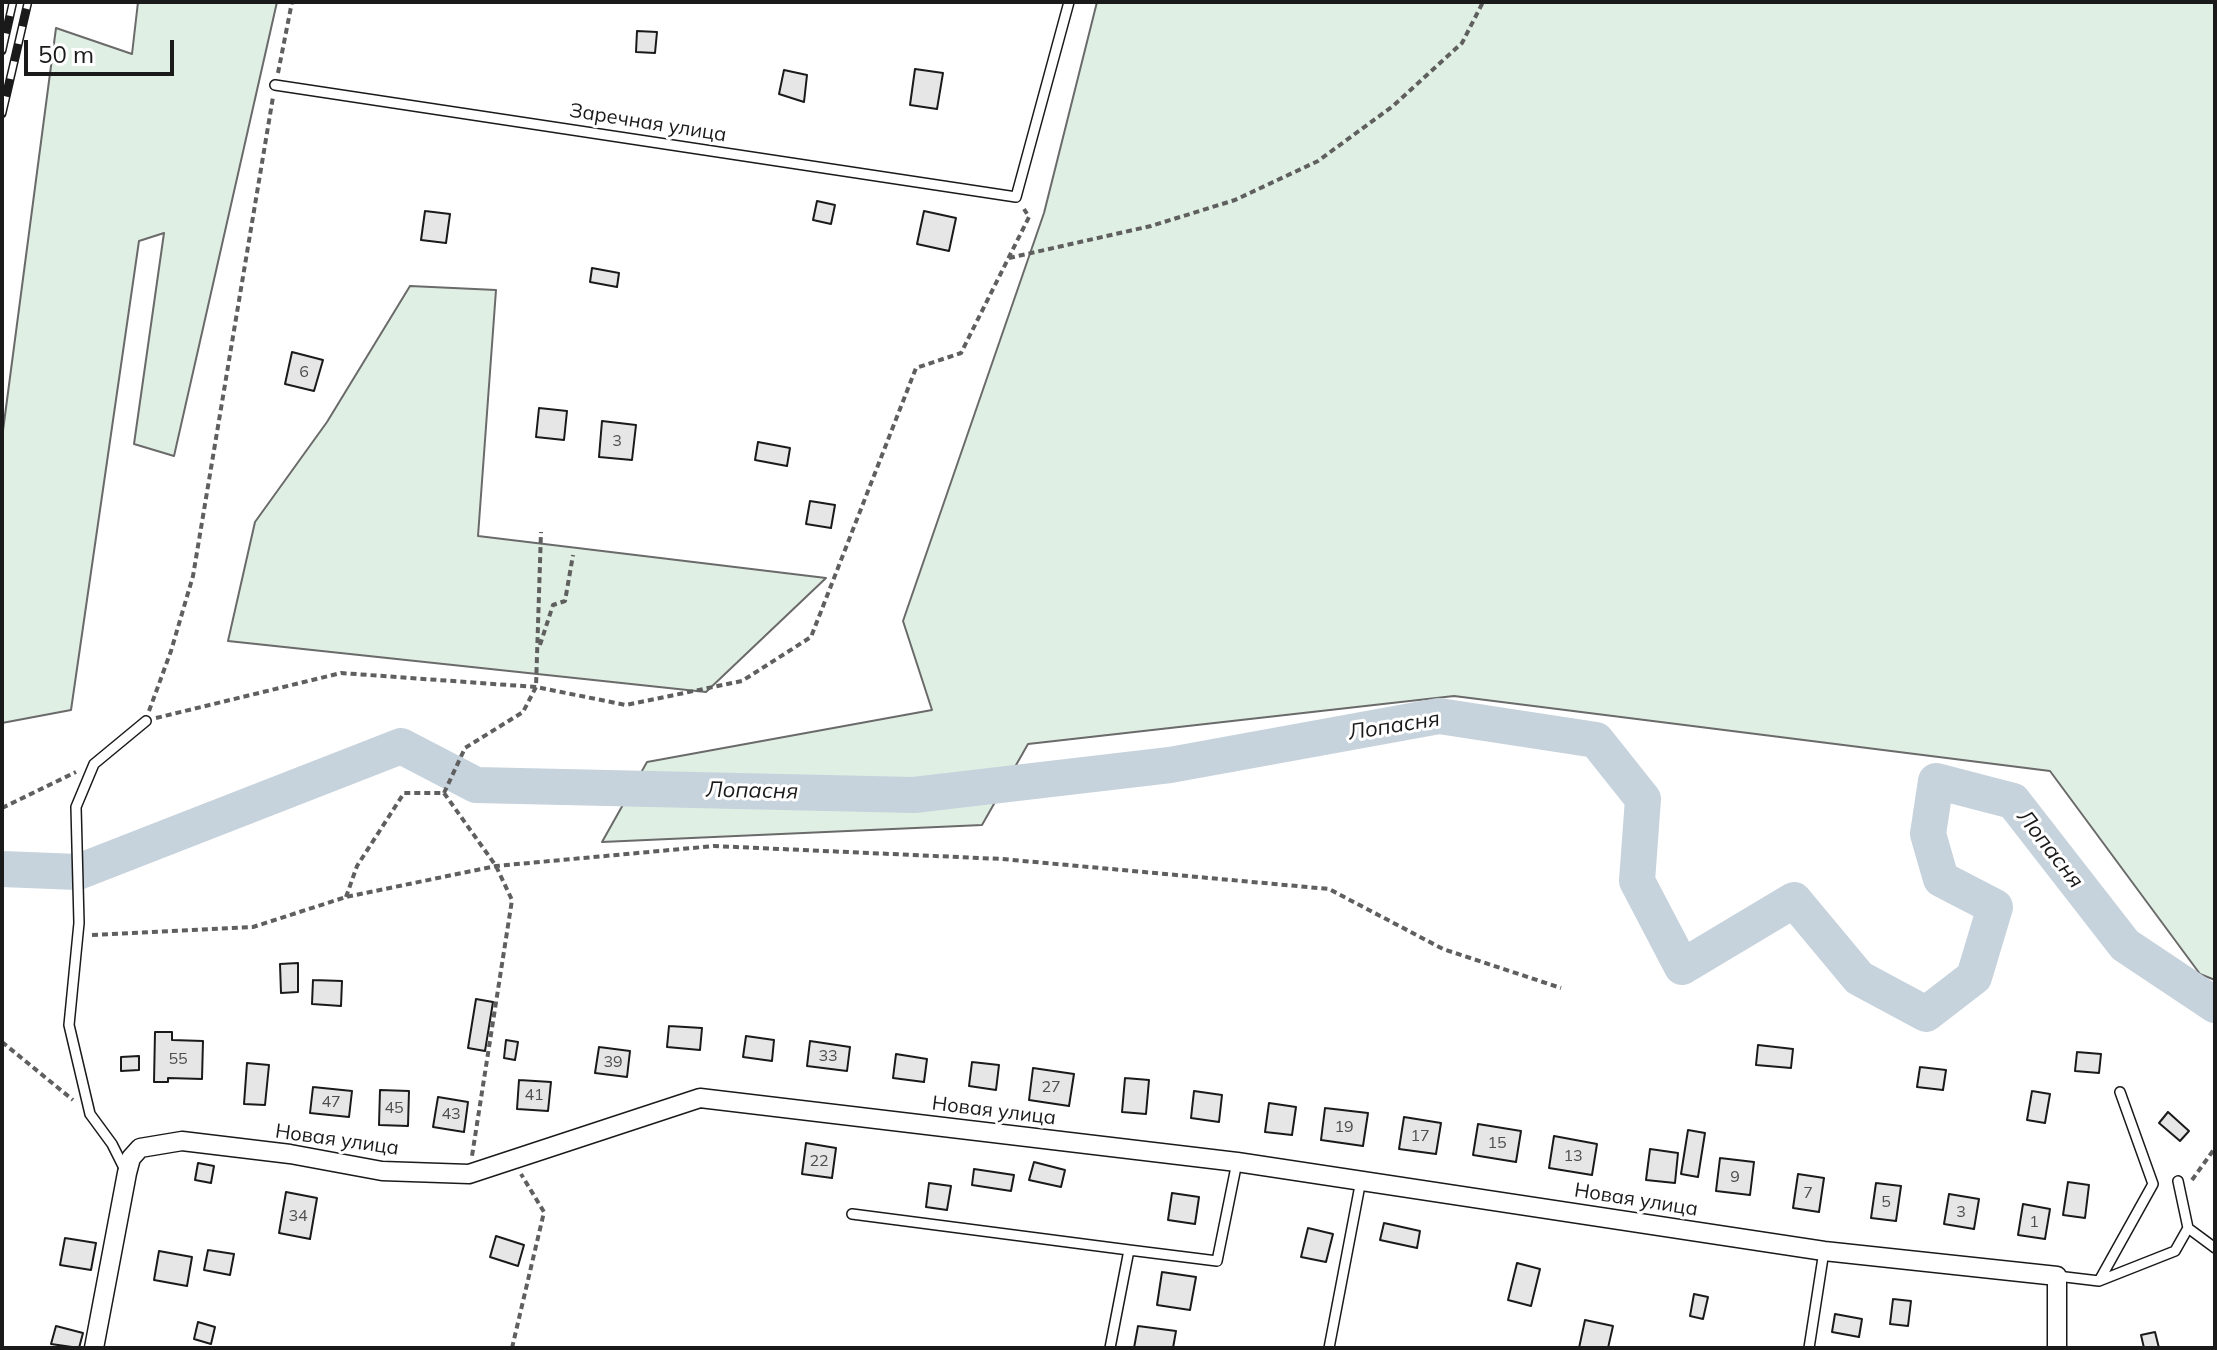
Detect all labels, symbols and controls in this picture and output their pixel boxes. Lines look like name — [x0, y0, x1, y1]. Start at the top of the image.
scale bar — [28, 24, 178, 74]
text: 50 m — [38, 39, 94, 69]
street label: Заречная улица — [568, 99, 728, 147]
house number: 6 — [299, 362, 309, 382]
house number: 3 — [612, 431, 622, 451]
water label: Лопасня — [1346, 706, 1442, 746]
water label: Лопасня — [706, 777, 798, 805]
water label: Лопасня — [2011, 804, 2089, 894]
house number: 33 — [818, 1046, 838, 1066]
house number: 55 — [168, 1049, 188, 1069]
house number: 39 — [603, 1052, 623, 1072]
house number: 27 — [1041, 1077, 1061, 1097]
house number: 41 — [524, 1085, 544, 1105]
street label: Новая улица — [931, 1091, 1057, 1131]
house number: 47 — [321, 1092, 341, 1112]
house number: 45 — [384, 1098, 404, 1118]
house number: 43 — [441, 1104, 461, 1124]
house number: 19 — [1334, 1117, 1354, 1137]
street label: Новая улица — [274, 1119, 400, 1161]
house number: 17 — [1410, 1126, 1430, 1146]
house number: 15 — [1487, 1133, 1507, 1153]
house number: 13 — [1563, 1146, 1583, 1166]
house number: 22 — [809, 1151, 829, 1171]
house number: 9 — [1730, 1167, 1740, 1187]
street label: Новая улица — [1573, 1178, 1699, 1222]
house number: 7 — [1803, 1183, 1813, 1203]
house number: 5 — [1881, 1192, 1891, 1212]
house number: 3 — [1956, 1202, 1966, 1222]
house number: 34 — [288, 1206, 308, 1226]
house number: 1 — [2029, 1212, 2039, 1232]

